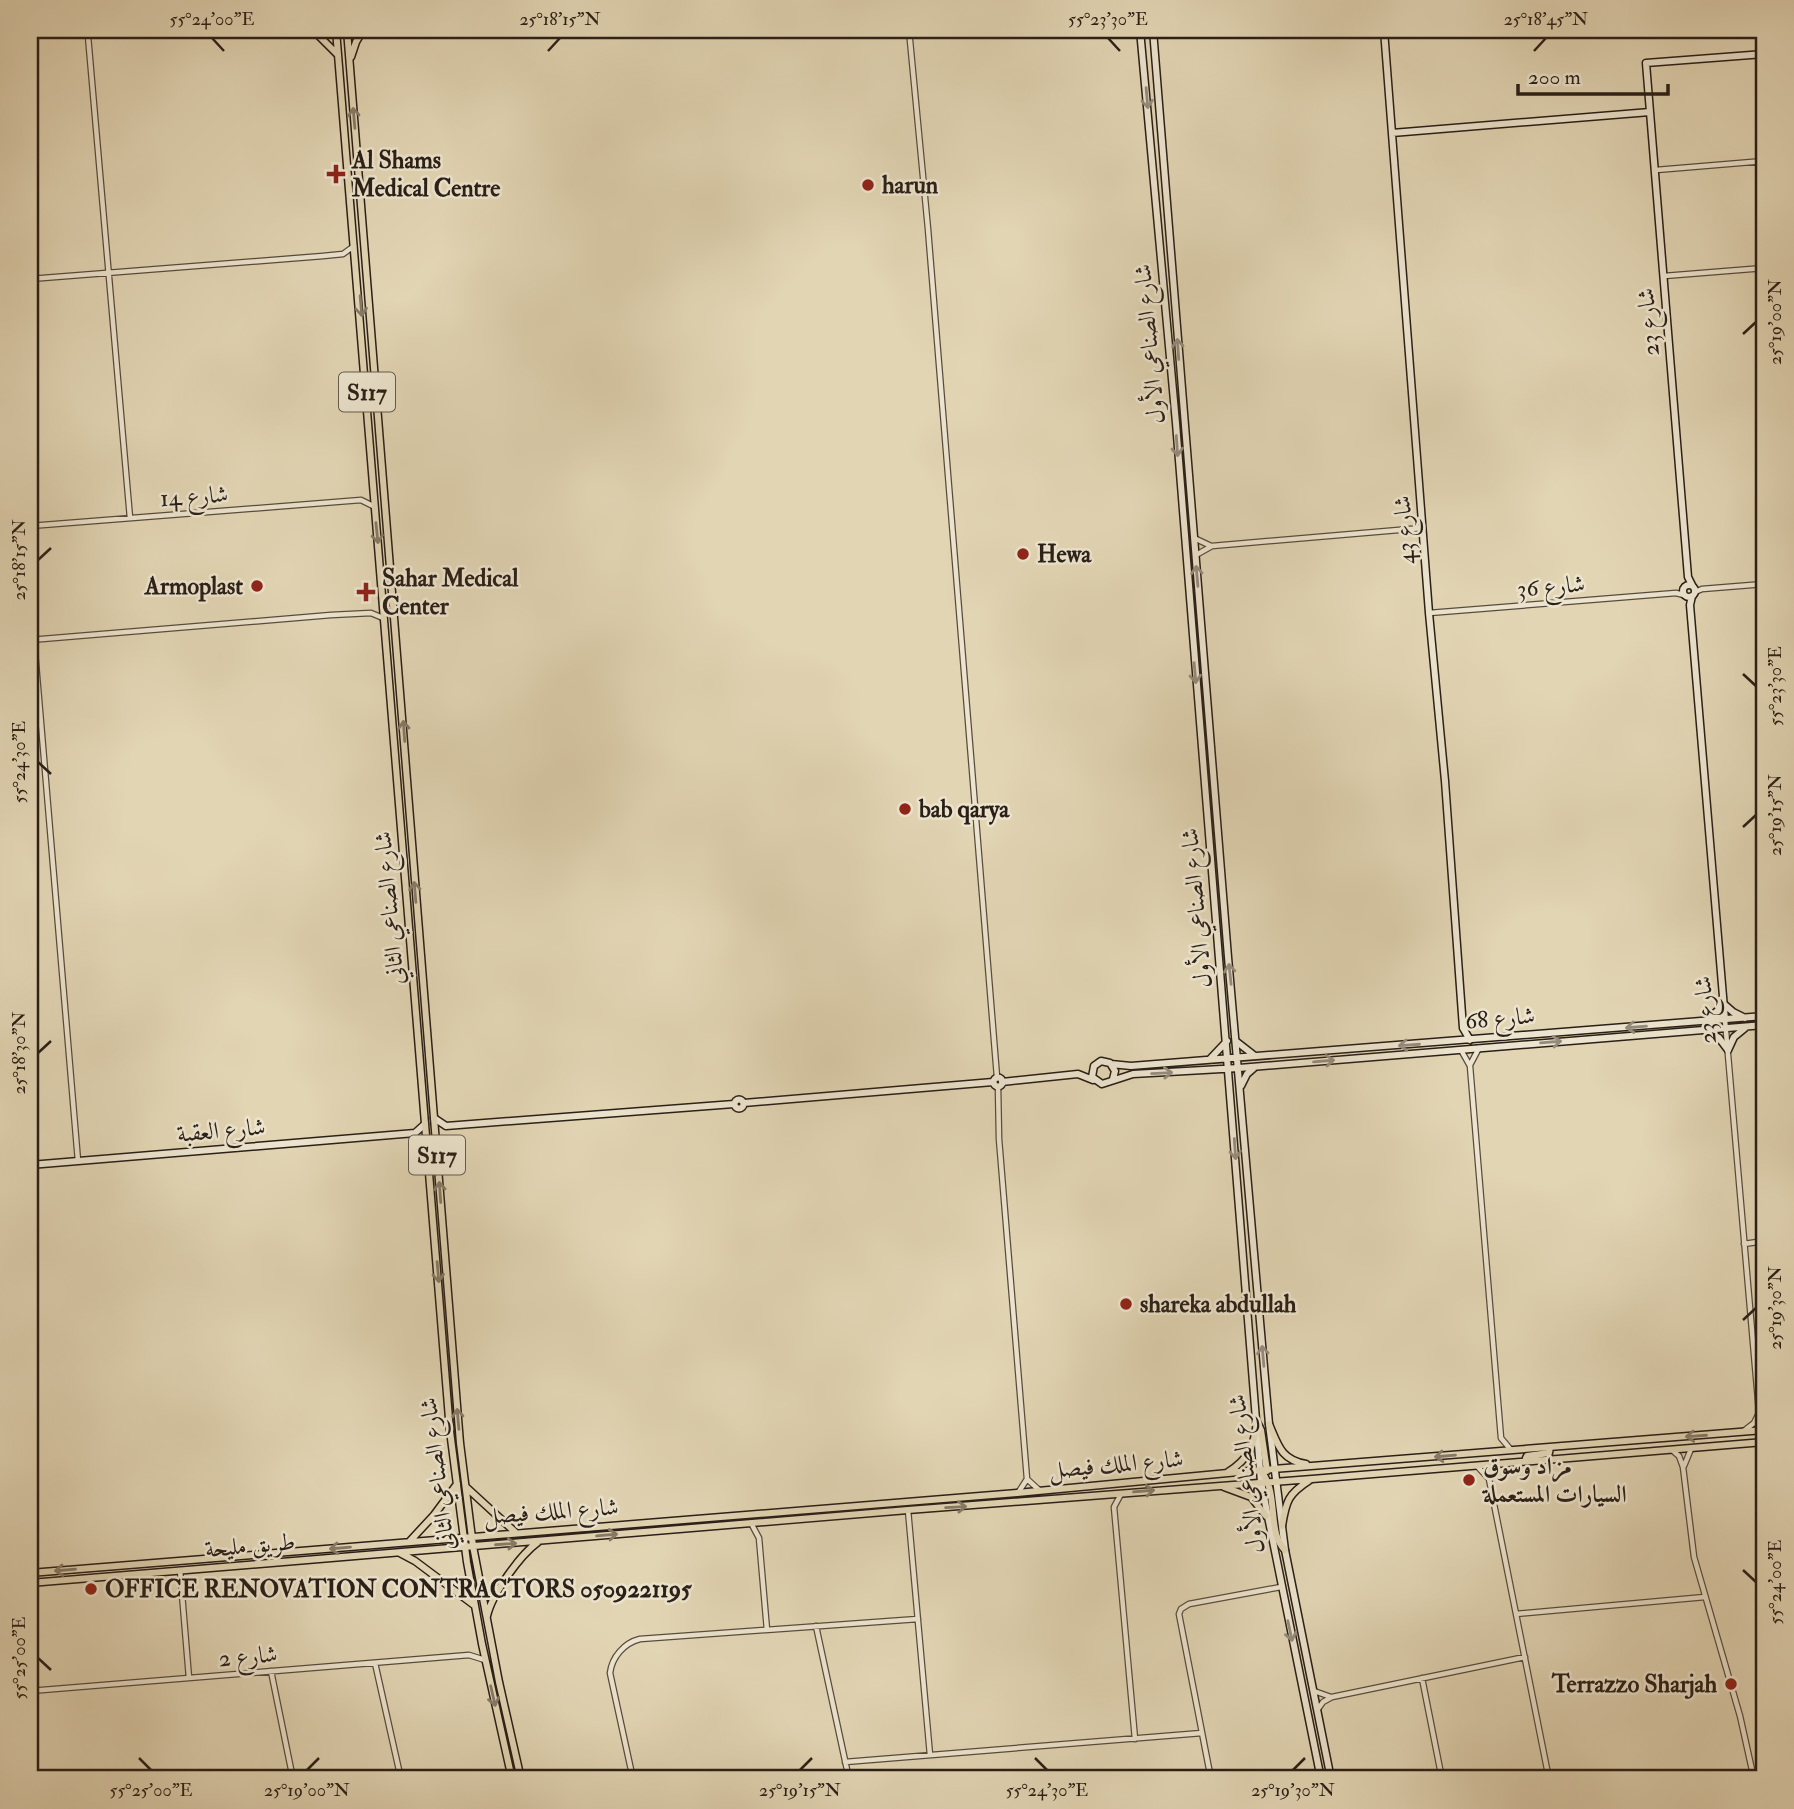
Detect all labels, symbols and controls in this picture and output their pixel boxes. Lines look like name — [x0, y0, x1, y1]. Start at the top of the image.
text: 55°24'00"E — [170, 8, 254, 31]
text: 25°18'15"N — [519, 8, 601, 31]
text: 55°23'30"E — [1068, 8, 1148, 31]
text: 25°18'45"N — [1504, 8, 1588, 31]
scale bar — [1518, 52, 1668, 96]
text: 200 m — [1528, 64, 1581, 91]
one-way arrow — [1141, 86, 1154, 109]
one-way arrow — [347, 107, 360, 130]
place label: Al Shams Medical Centre — [351, 145, 500, 204]
marker: Al Shams Medical Centre — [326, 164, 346, 184]
place label: harun — [882, 170, 939, 201]
marker: harun — [860, 177, 876, 193]
street label: شارع الصناعي الأول — [1126, 262, 1176, 425]
text: 25°19'00"N — [1764, 279, 1787, 365]
street label: شارع 23 — [1630, 286, 1671, 357]
one-way arrow — [355, 294, 368, 317]
one-way arrow — [1171, 339, 1184, 361]
road number: S117 — [339, 372, 395, 412]
one-way arrow — [1171, 435, 1184, 458]
street label: شارع 14 — [159, 479, 229, 518]
street label: شارع 43 — [1387, 494, 1426, 565]
text: 25°18'15"N — [8, 519, 31, 601]
one-way arrow — [371, 521, 384, 543]
place label: Hewa — [1037, 539, 1092, 570]
marker: Hewa — [1015, 546, 1031, 562]
place label: Sahar Medical Center — [382, 563, 519, 622]
one-way arrow — [1190, 565, 1203, 588]
street label: شارع 36 — [1516, 568, 1587, 609]
place label: Armoplast — [144, 571, 243, 602]
marker: Armoplast — [249, 578, 265, 594]
marker: Sahar Medical Center — [356, 582, 376, 602]
text: 55°23'30"E — [1764, 646, 1787, 726]
one-way arrow — [1189, 661, 1202, 684]
one-way arrow — [397, 720, 410, 743]
text: 55°24'30"E — [8, 721, 31, 803]
text: 25°19'15"N — [1764, 774, 1787, 856]
place label: bab qarya — [918, 794, 1010, 825]
marker: bab qarya — [897, 801, 913, 817]
street label: شارع الصناعي الأول — [1173, 826, 1223, 989]
street label: شارع الصناعي الثاني — [367, 830, 416, 986]
one-way arrow — [408, 882, 421, 904]
one-way arrow — [1223, 963, 1236, 986]
street label: شارع 23 — [1687, 974, 1728, 1045]
street label: شارع 68 — [1464, 1000, 1537, 1041]
text: 25°18'30"N — [8, 1012, 31, 1094]
one-way arrow — [1625, 1021, 1648, 1034]
one-way arrow — [1539, 1035, 1562, 1048]
one-way arrow — [1398, 1039, 1421, 1052]
one-way arrow — [1312, 1054, 1335, 1067]
one-way arrow — [1151, 1066, 1174, 1079]
street label: شارع العقبة — [175, 1111, 267, 1154]
road number: S117 — [409, 1136, 465, 1174]
one-way arrow — [1229, 1137, 1242, 1160]
one-way arrow — [433, 1182, 446, 1204]
one-way arrow — [432, 1260, 445, 1283]
text: 25°19'30"N — [1764, 1266, 1787, 1350]
place label: shareka abdullah — [1140, 1289, 1297, 1320]
marker: shareka abdullah — [1118, 1296, 1134, 1312]
one-way arrow — [1256, 1345, 1269, 1368]
street label: شارع الصناعي الأول — [1220, 1392, 1276, 1555]
street label: شارع الصناعي الثاني — [413, 1395, 466, 1552]
one-way arrow — [451, 1408, 464, 1431]
one-way arrow — [1685, 1430, 1708, 1443]
street label: شارع الملك فيصل — [1047, 1443, 1185, 1490]
one-way arrow — [1434, 1450, 1457, 1463]
place label: مزاد وسوق السيارات المستعملة — [1481, 1451, 1627, 1510]
marker: مزاد وسوق السيارات المستعملة — [1461, 1472, 1477, 1488]
one-way arrow — [1133, 1484, 1155, 1497]
street label: شارع الملك فيصل — [482, 1491, 620, 1536]
one-way arrow — [944, 1500, 967, 1513]
street label: طريق مليحة — [203, 1526, 297, 1565]
one-way arrow — [595, 1528, 618, 1541]
one-way arrow — [494, 1537, 517, 1550]
text: 55°24'00"E — [1764, 1540, 1787, 1624]
one-way arrow — [329, 1542, 352, 1555]
one-way arrow — [54, 1564, 76, 1577]
place label: OFFICE RENOVATION CONTRACTORS 0509221195 — [105, 1574, 692, 1605]
marker: OFFICE RENOVATION CONTRACTORS 0509221195 — [83, 1581, 99, 1597]
text: 55°25'00"E — [8, 1616, 31, 1700]
one-way arrow — [1283, 1619, 1297, 1642]
street label: شارع 2 — [217, 1638, 279, 1678]
place label: Terrazzo Sharjah — [1551, 1669, 1717, 1700]
marker: Terrazzo Sharjah — [1723, 1676, 1739, 1692]
one-way arrow — [487, 1684, 501, 1707]
text: 55°25'00"E — [109, 1779, 193, 1802]
text: 25°19'00"N — [264, 1779, 350, 1802]
text: 25°19'15"N — [759, 1779, 841, 1802]
text: 55°24'30"E — [1006, 1779, 1088, 1802]
text: 25°19'30"N — [1251, 1779, 1335, 1802]

